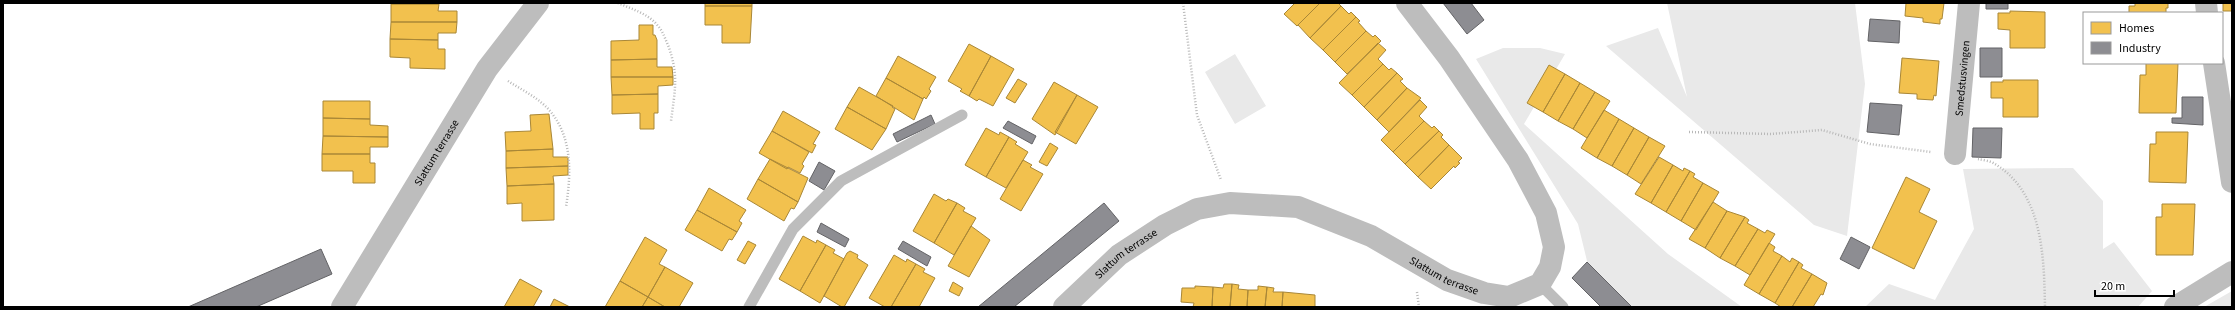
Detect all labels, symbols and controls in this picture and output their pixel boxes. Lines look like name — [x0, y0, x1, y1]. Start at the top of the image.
legend — [2083, 12, 2223, 64]
text: Homes — [2119, 20, 2154, 37]
street label: Smedstusvingen — [1951, 40, 1973, 117]
text: Industry — [2119, 40, 2161, 57]
street label: Slattum terrasse — [410, 116, 462, 188]
street label: Slattum terrasse — [1091, 224, 1160, 282]
street label: Slattum terrasse — [1407, 252, 1481, 298]
scale bar — [2095, 272, 2174, 298]
text: 20 m — [2101, 278, 2125, 295]

